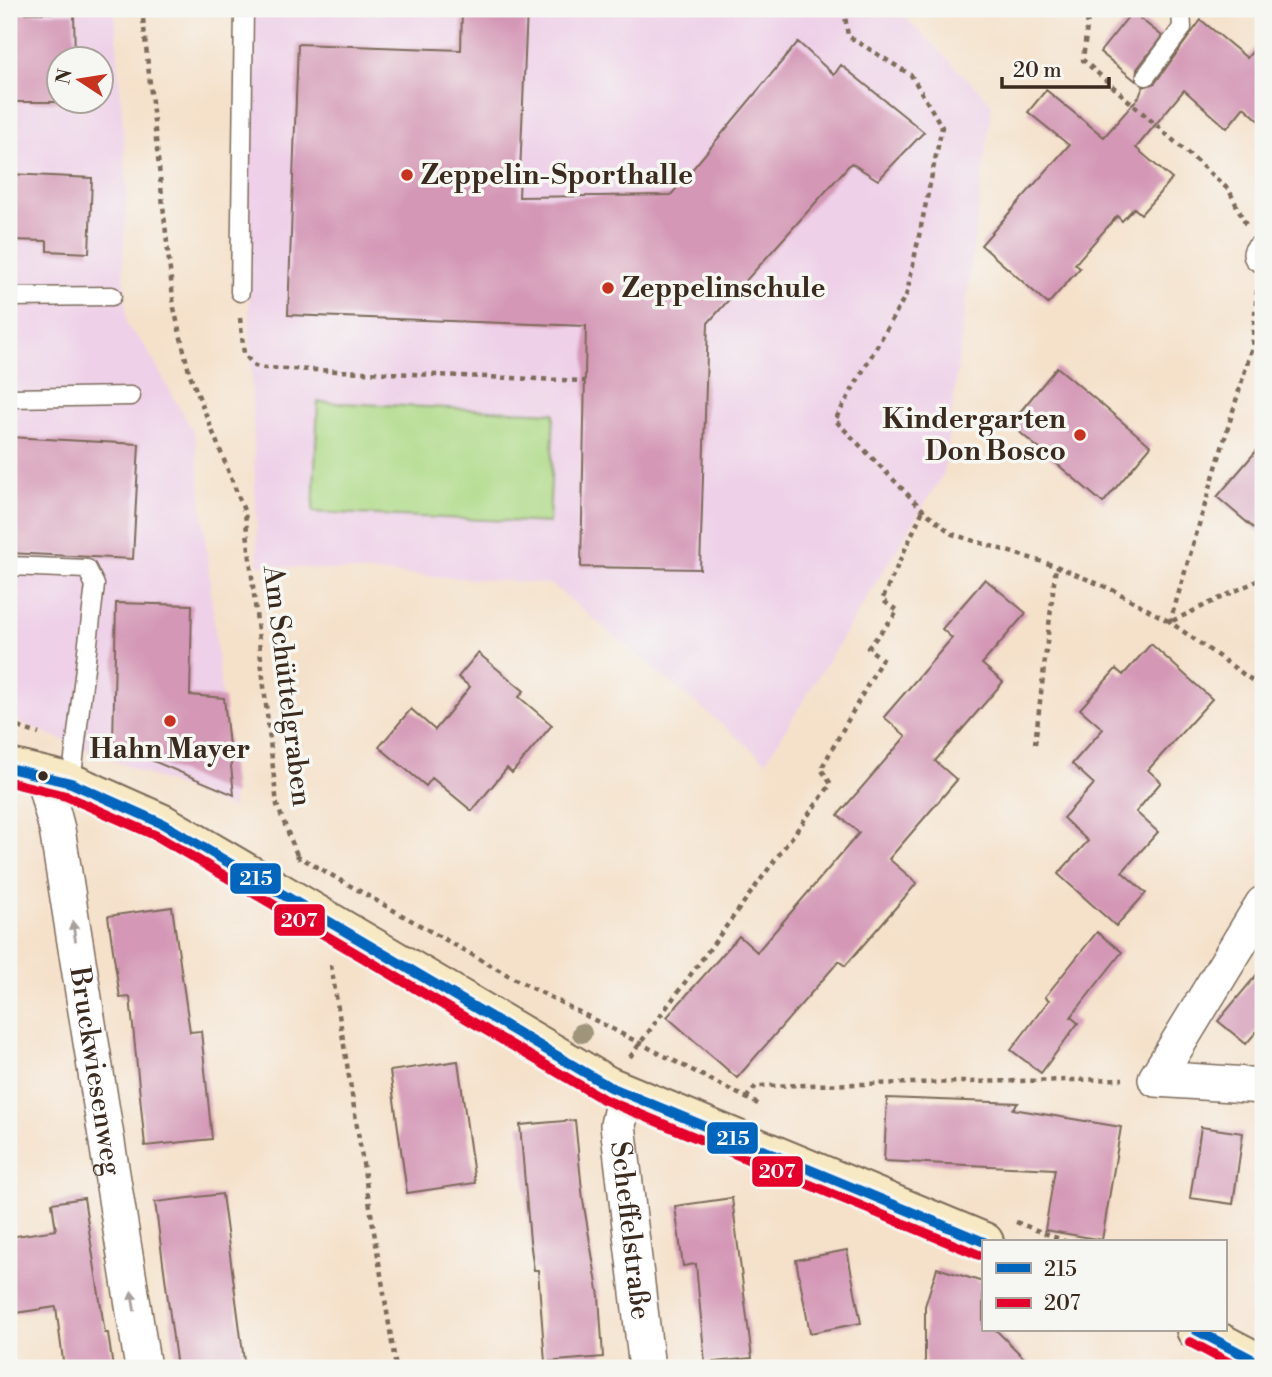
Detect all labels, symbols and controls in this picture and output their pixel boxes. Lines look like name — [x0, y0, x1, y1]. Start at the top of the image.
north arrow — [46, 46, 116, 116]
scale bar — [1002, 46, 1109, 90]
text: 20 m — [1013, 58, 1062, 84]
text: N — [51, 67, 78, 87]
place label: Zeppelin-Sporthalle — [421, 158, 693, 193]
marker: Zeppelin-Sporthalle — [399, 167, 415, 183]
place label: Zeppelinschule — [622, 271, 825, 306]
marker: Zeppelinschule — [600, 280, 616, 296]
place label: Kindergarten Don Bosco — [882, 402, 1066, 469]
marker: Kindergarten Don Bosco — [1072, 427, 1088, 443]
street label: Am Schüttelgraben — [255, 563, 319, 809]
marker: Hahn Mayer — [162, 713, 178, 729]
place label: Hahn Mayer — [89, 732, 251, 767]
unlabelled marker — [36, 769, 50, 783]
line badge: 215 — [229, 862, 282, 895]
text: 215 — [239, 867, 273, 891]
line badge: 207 — [273, 903, 326, 937]
text: 207 — [281, 909, 317, 933]
one-way arrow — [68, 920, 79, 942]
street label: Bruckwiesenweg — [62, 963, 130, 1178]
line badge: 215 — [706, 1121, 759, 1155]
text: 215 — [716, 1127, 750, 1151]
street label: Scheffelstraße — [603, 1139, 659, 1322]
line badge: 207 — [751, 1155, 804, 1188]
text: 207 — [759, 1160, 795, 1184]
legend — [982, 1240, 1226, 1332]
text: 215 — [1044, 1257, 1077, 1283]
one-way arrow — [127, 1290, 138, 1312]
text: 207 — [1044, 1291, 1081, 1317]

